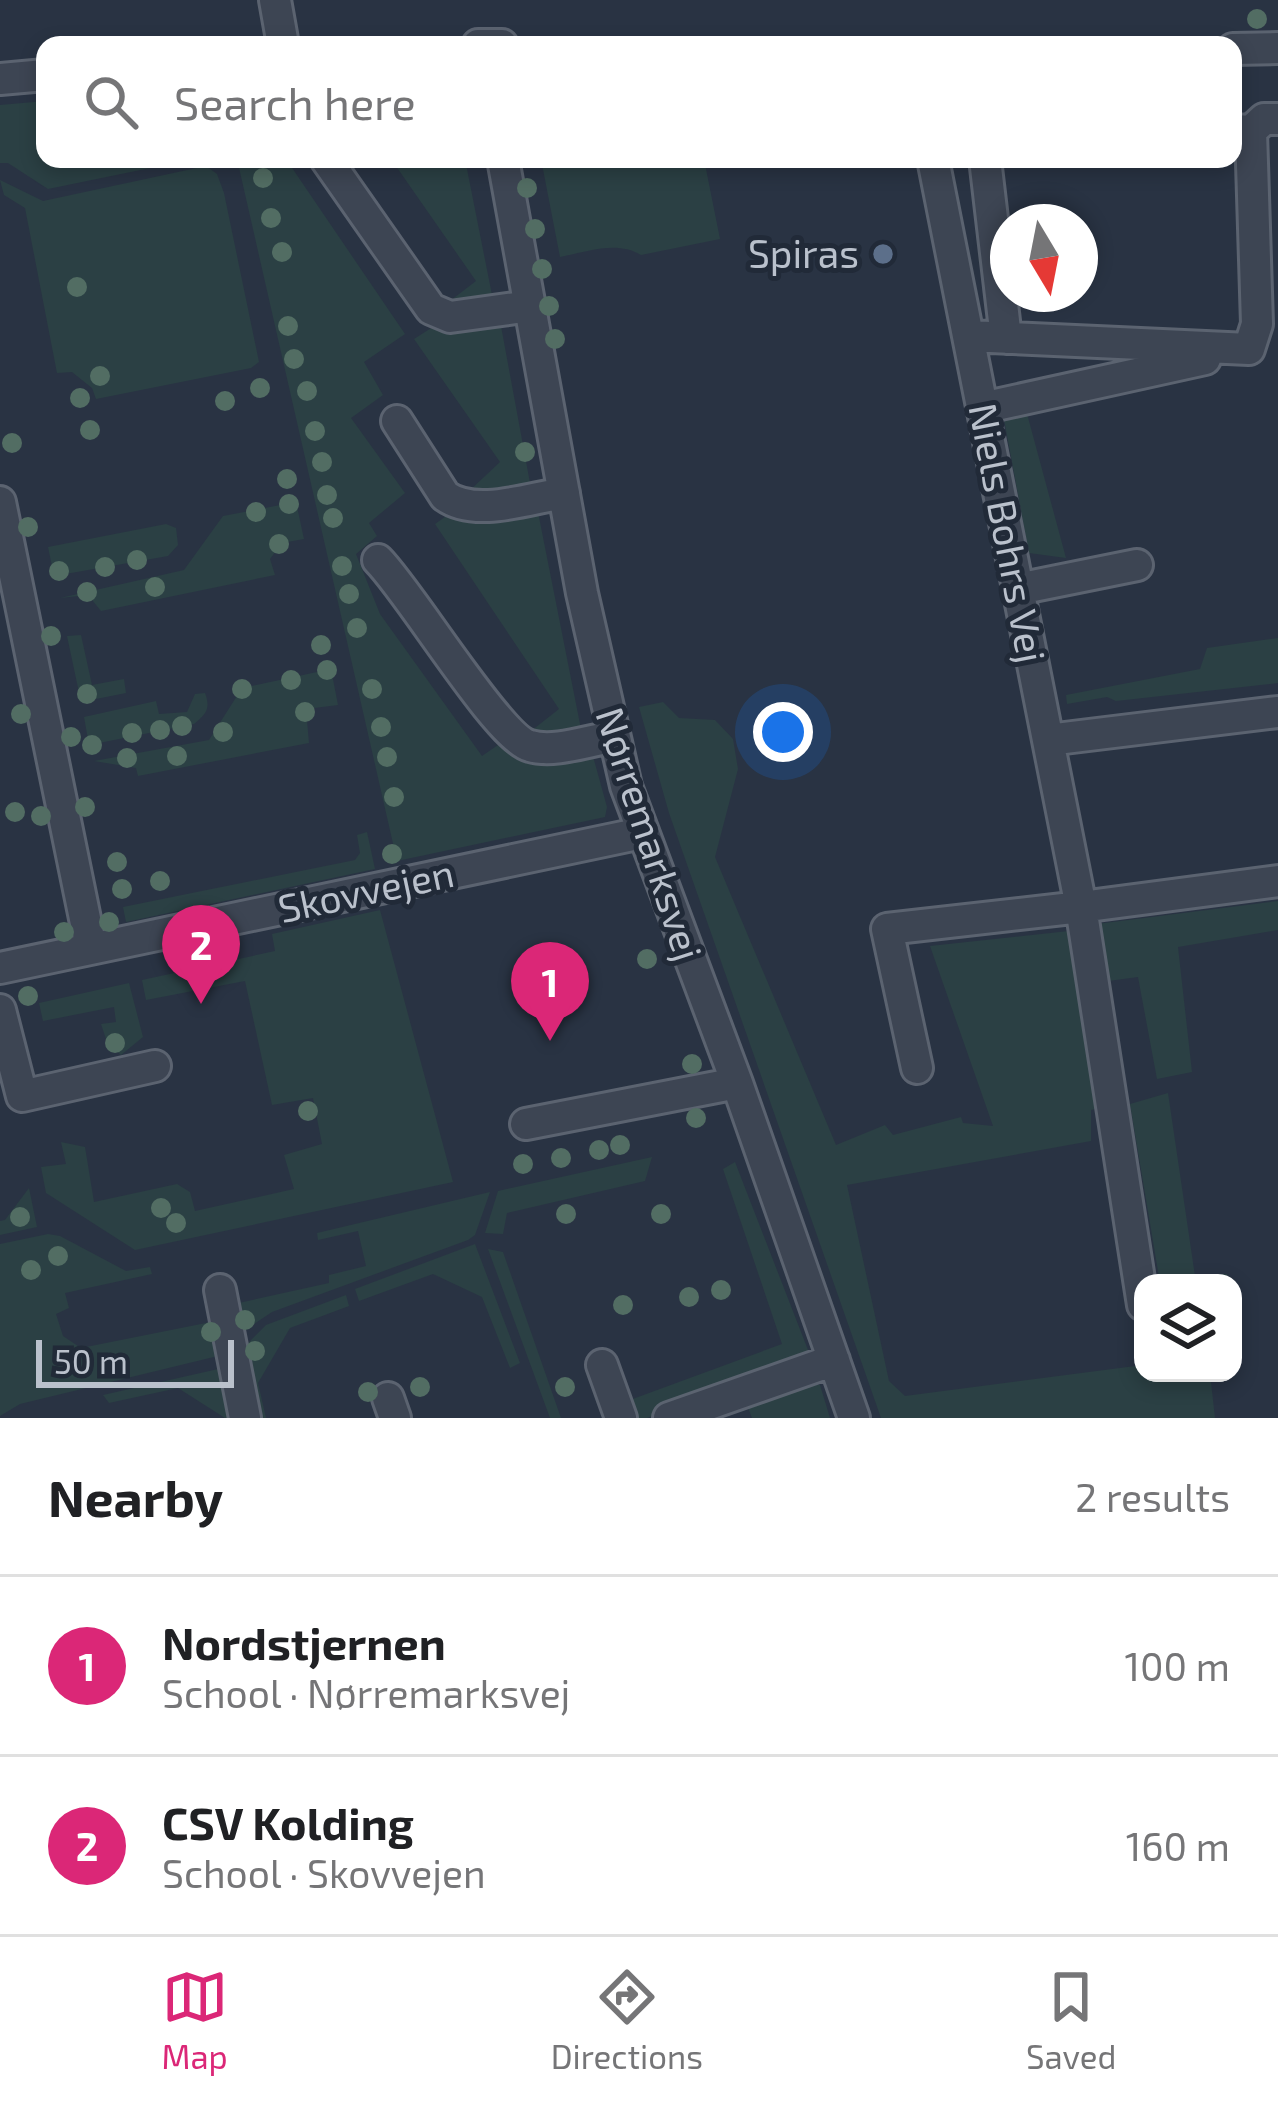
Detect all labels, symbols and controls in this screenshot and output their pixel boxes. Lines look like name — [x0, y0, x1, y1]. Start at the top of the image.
search box — [36, 36, 1242, 168]
icon: search — [78, 69, 144, 135]
text: Search here — [174, 75, 416, 129]
north arrow — [990, 204, 1098, 312]
place label: Spiras — [748, 229, 859, 276]
marker: Spiras — [870, 241, 896, 267]
street label: Niels Bohrs Vej — [960, 399, 1057, 666]
street label: Nørremarksvej — [587, 701, 713, 966]
your location — [753, 702, 813, 762]
street label: Skovvejen — [274, 848, 458, 931]
pin: 2 — [162, 905, 240, 1004]
pin: 1 — [511, 942, 589, 1041]
map controls — [1134, 1274, 1242, 1382]
button: layers — [1134, 1274, 1242, 1382]
scale bar — [36, 1334, 234, 1387]
text: 50 m — [54, 1341, 128, 1381]
text: Nearby — [48, 1466, 223, 1527]
text: 2 results — [1075, 1473, 1230, 1520]
text: Nordstjernen — [162, 1615, 446, 1669]
text: 1 — [79, 1642, 95, 1689]
text: 100 m — [1125, 1642, 1230, 1689]
text: School · Nørremarksvej — [162, 1669, 570, 1716]
text: CSV Kolding — [162, 1795, 414, 1849]
text: 2 — [76, 1822, 98, 1869]
text: 160 m — [1126, 1822, 1230, 1869]
text: School · Skovvejen — [162, 1849, 486, 1896]
tab: Map — [162, 1964, 228, 2076]
tab: Directions — [551, 1964, 703, 2076]
tab: Saved — [1026, 1964, 1116, 2076]

